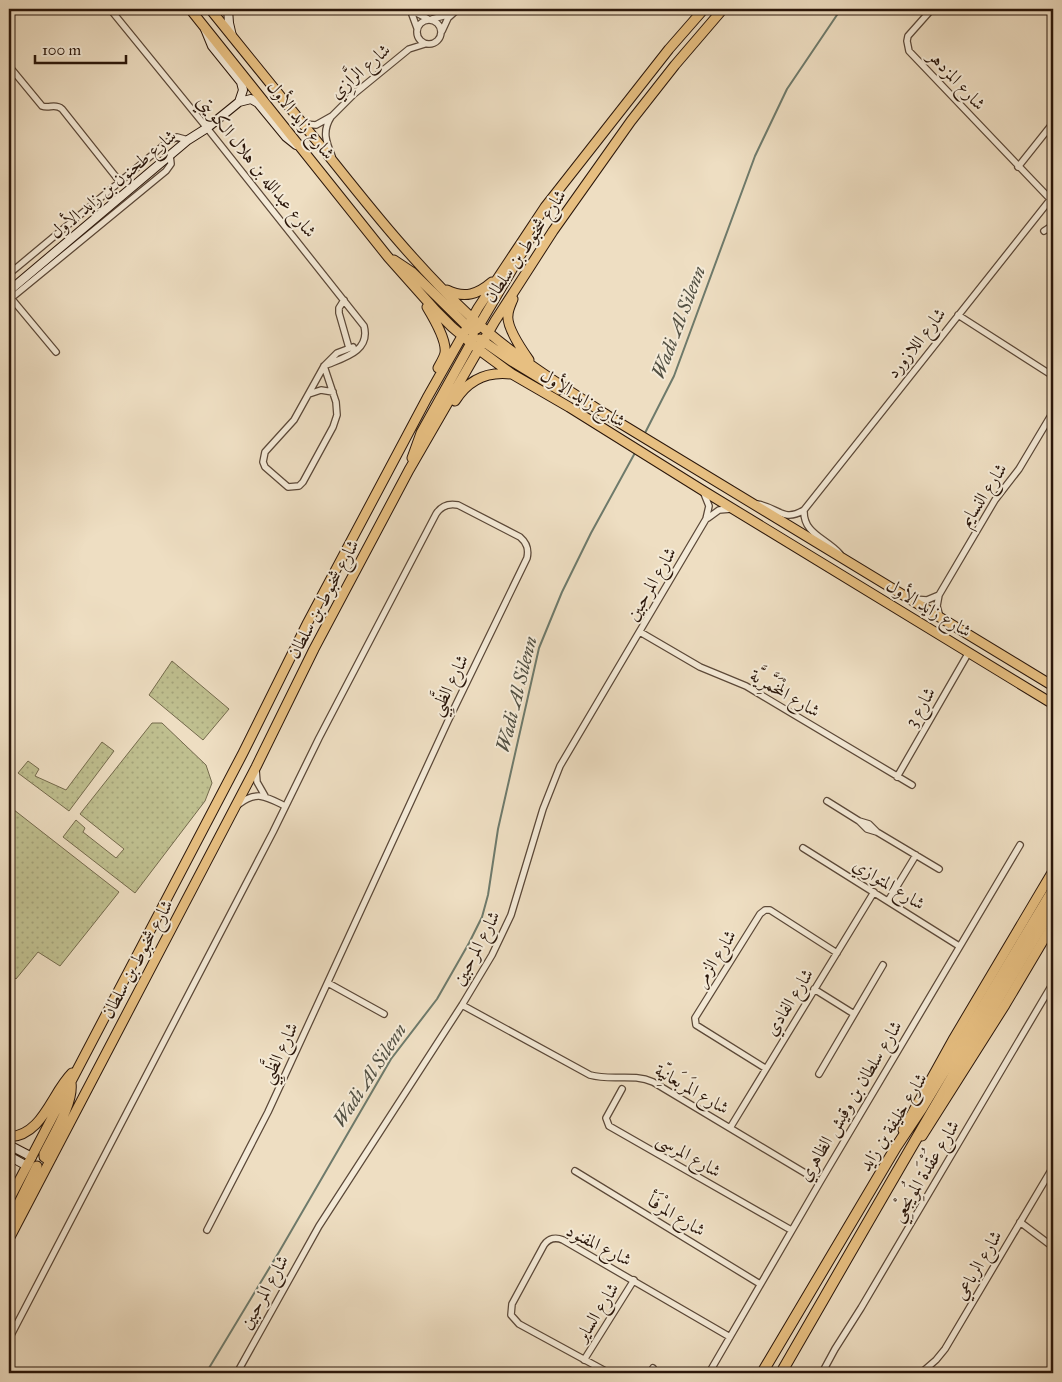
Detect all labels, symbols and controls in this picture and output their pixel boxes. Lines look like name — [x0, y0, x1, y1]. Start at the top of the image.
scale bar — [35, 32, 126, 64]
street label: شارع الرَّازِي — [323, 36, 397, 106]
text: 100 m — [42, 41, 82, 59]
street label: شارع المزدهر — [919, 44, 990, 117]
street label: شارع زايد الأول — [259, 75, 341, 166]
street label: شارع عبدالله بن هلال الكويتي — [189, 90, 321, 245]
street label: شارع طحنون بن زايد الأول — [44, 123, 183, 246]
street label: شارع شخبوط بن سلطان — [479, 185, 574, 309]
water label: Wadi Al Silenn — [647, 263, 710, 381]
street label: شارع اللازورد — [882, 303, 954, 385]
street label: شارع زايد الأول — [534, 362, 631, 435]
street label: شارع النسايم — [954, 459, 1016, 534]
street label: شارع شخبوط بن سلطان — [282, 536, 367, 664]
street label: شارع المرحبين — [621, 543, 684, 627]
street label: شارع زايد الأول — [880, 572, 977, 645]
water label: Wadi Al Silenn — [491, 634, 542, 754]
street label: شارع الظَّبِي — [421, 649, 479, 722]
street label: شارع المْخَمَّرِيَّة — [744, 661, 826, 725]
street label: شارع 3 — [900, 683, 944, 733]
street label: شارع المتوازي — [847, 853, 929, 918]
street label: شارع شخبوط بن سلطان — [96, 896, 181, 1024]
street label: شارع المرحبين — [447, 907, 508, 991]
street label: شارع الزمر — [689, 925, 744, 993]
street label: شارع الفادي — [760, 964, 822, 1042]
street label: شارع الظَّبِي — [252, 1017, 309, 1090]
street label: شارع سلطان بن وقيش الظاهري — [793, 1017, 910, 1187]
water label: Wadi Al Silenn — [328, 1019, 411, 1131]
street label: شارع المَربَعانِيّة — [649, 1057, 734, 1122]
street label: شارع خليفة بن زايد — [854, 1069, 935, 1177]
street label: شارع عُقْدَة المُوِيجْعِي — [883, 1114, 969, 1229]
street label: شارع المرسى — [651, 1128, 725, 1186]
street label: شارع المرْفَأ — [641, 1186, 711, 1245]
street label: شارع المفنود — [561, 1219, 636, 1274]
street label: شارع الرباعي — [949, 1226, 1010, 1306]
street label: شارع المرحبين — [235, 1251, 297, 1335]
street label: شارع الساير — [569, 1279, 627, 1349]

